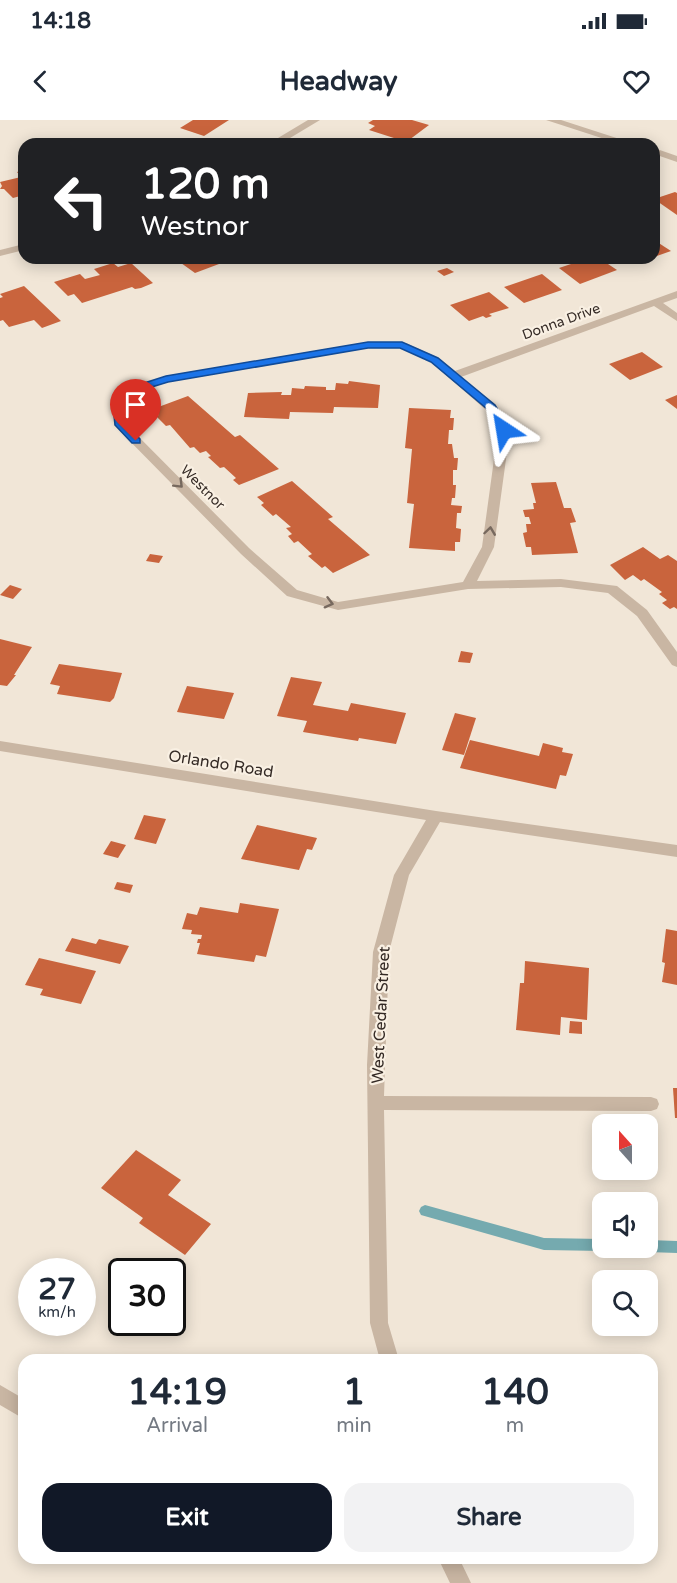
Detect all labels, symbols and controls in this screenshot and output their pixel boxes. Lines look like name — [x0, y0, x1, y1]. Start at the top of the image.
text: 14:18 — [30, 8, 91, 34]
icon: back — [24, 65, 57, 98]
text: Headway — [279, 65, 398, 98]
icon: heart — [620, 65, 653, 98]
text: 120 m — [141, 159, 270, 210]
icon: left — [42, 162, 120, 240]
text: Westnor — [141, 210, 249, 243]
street label: Donna Drive — [520, 299, 603, 343]
pin — [110, 379, 161, 441]
icon: arrive — [119, 388, 152, 421]
position arrow — [472, 398, 536, 462]
street label: Westnor — [177, 462, 229, 514]
one-way arrow — [171, 477, 182, 488]
one-way arrow — [483, 527, 496, 536]
one-way arrow — [324, 596, 334, 609]
street label: Orlando Road — [167, 746, 275, 782]
street label: West Cedar Street — [367, 946, 395, 1084]
north arrow — [592, 1114, 658, 1180]
map controls — [592, 1114, 658, 1336]
button: sound — [592, 1192, 658, 1258]
speed limit sign: 30 — [108, 1258, 186, 1336]
button: search — [592, 1270, 658, 1336]
text: 27 — [38, 1271, 76, 1308]
text: km/h — [38, 1303, 76, 1321]
text: 14:19 — [127, 1371, 227, 1414]
text: 1 — [343, 1371, 365, 1414]
text: 140 — [481, 1371, 549, 1414]
text: Arrival — [146, 1414, 208, 1438]
text: min — [336, 1414, 372, 1438]
text: m — [506, 1414, 524, 1438]
button: Exit — [42, 1483, 332, 1552]
button: Share — [344, 1483, 634, 1552]

